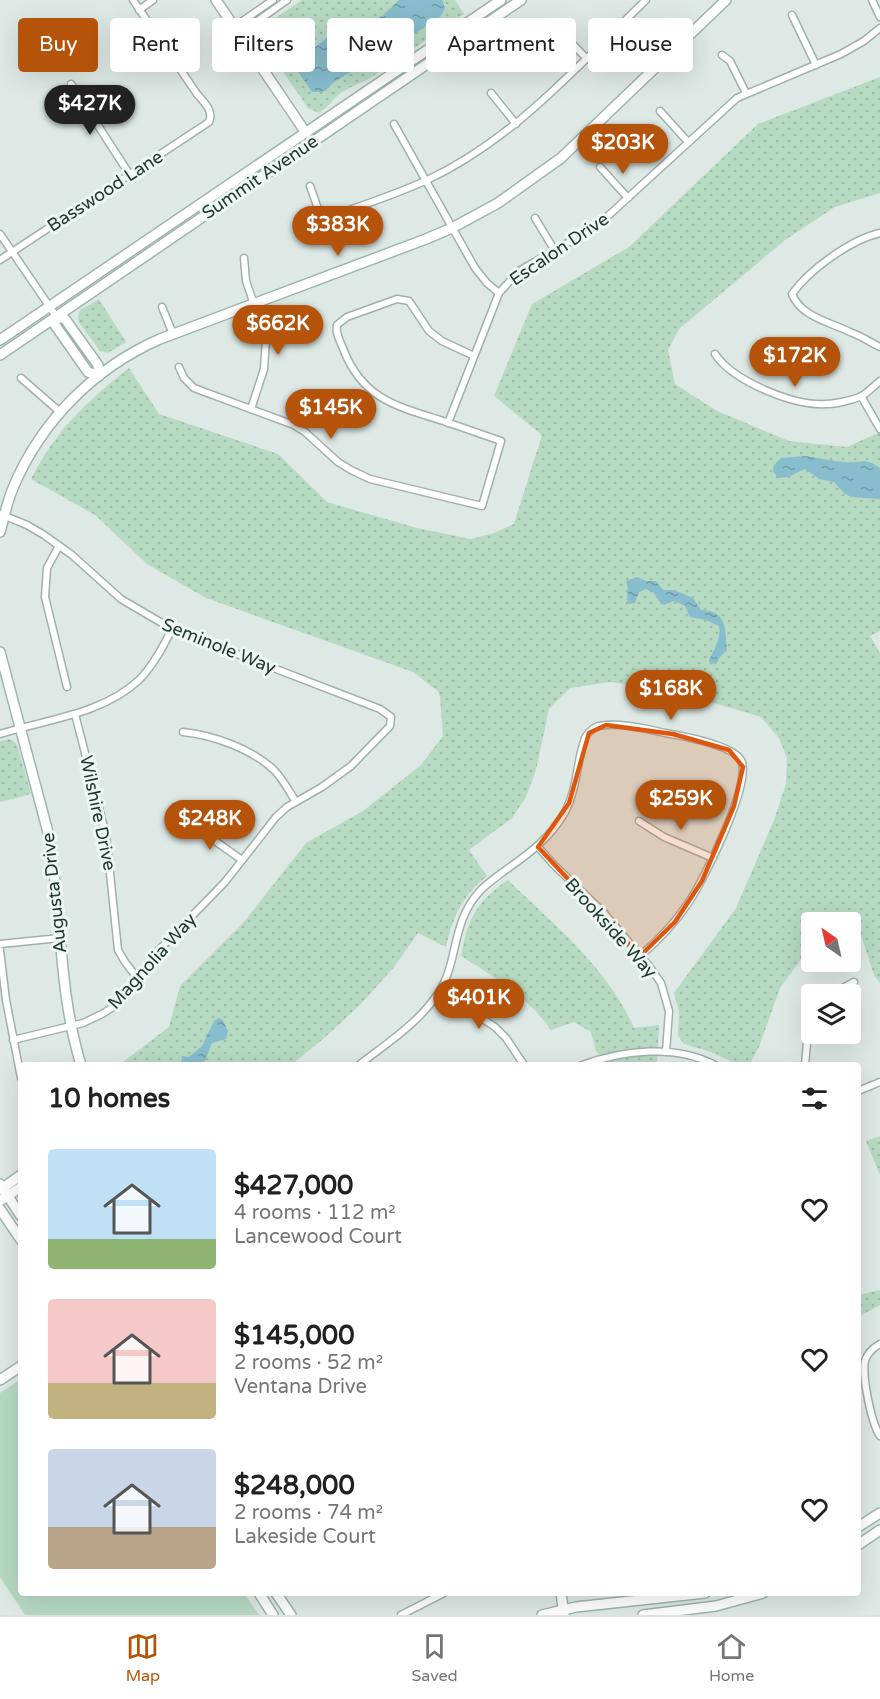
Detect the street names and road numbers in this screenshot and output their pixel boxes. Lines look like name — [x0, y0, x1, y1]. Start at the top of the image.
street label: Summit Avenue — [198, 130, 322, 224]
street label: Basswood Lane — [43, 145, 167, 237]
street label: Escalon Drive — [505, 208, 613, 290]
street label: Seminole Way — [159, 613, 279, 679]
street label: Wilshire Drive — [75, 754, 121, 872]
street label: Augusta Drive — [37, 832, 71, 954]
street label: Brookside Way — [560, 873, 662, 983]
street label: Magnolia Way — [103, 908, 201, 1014]

